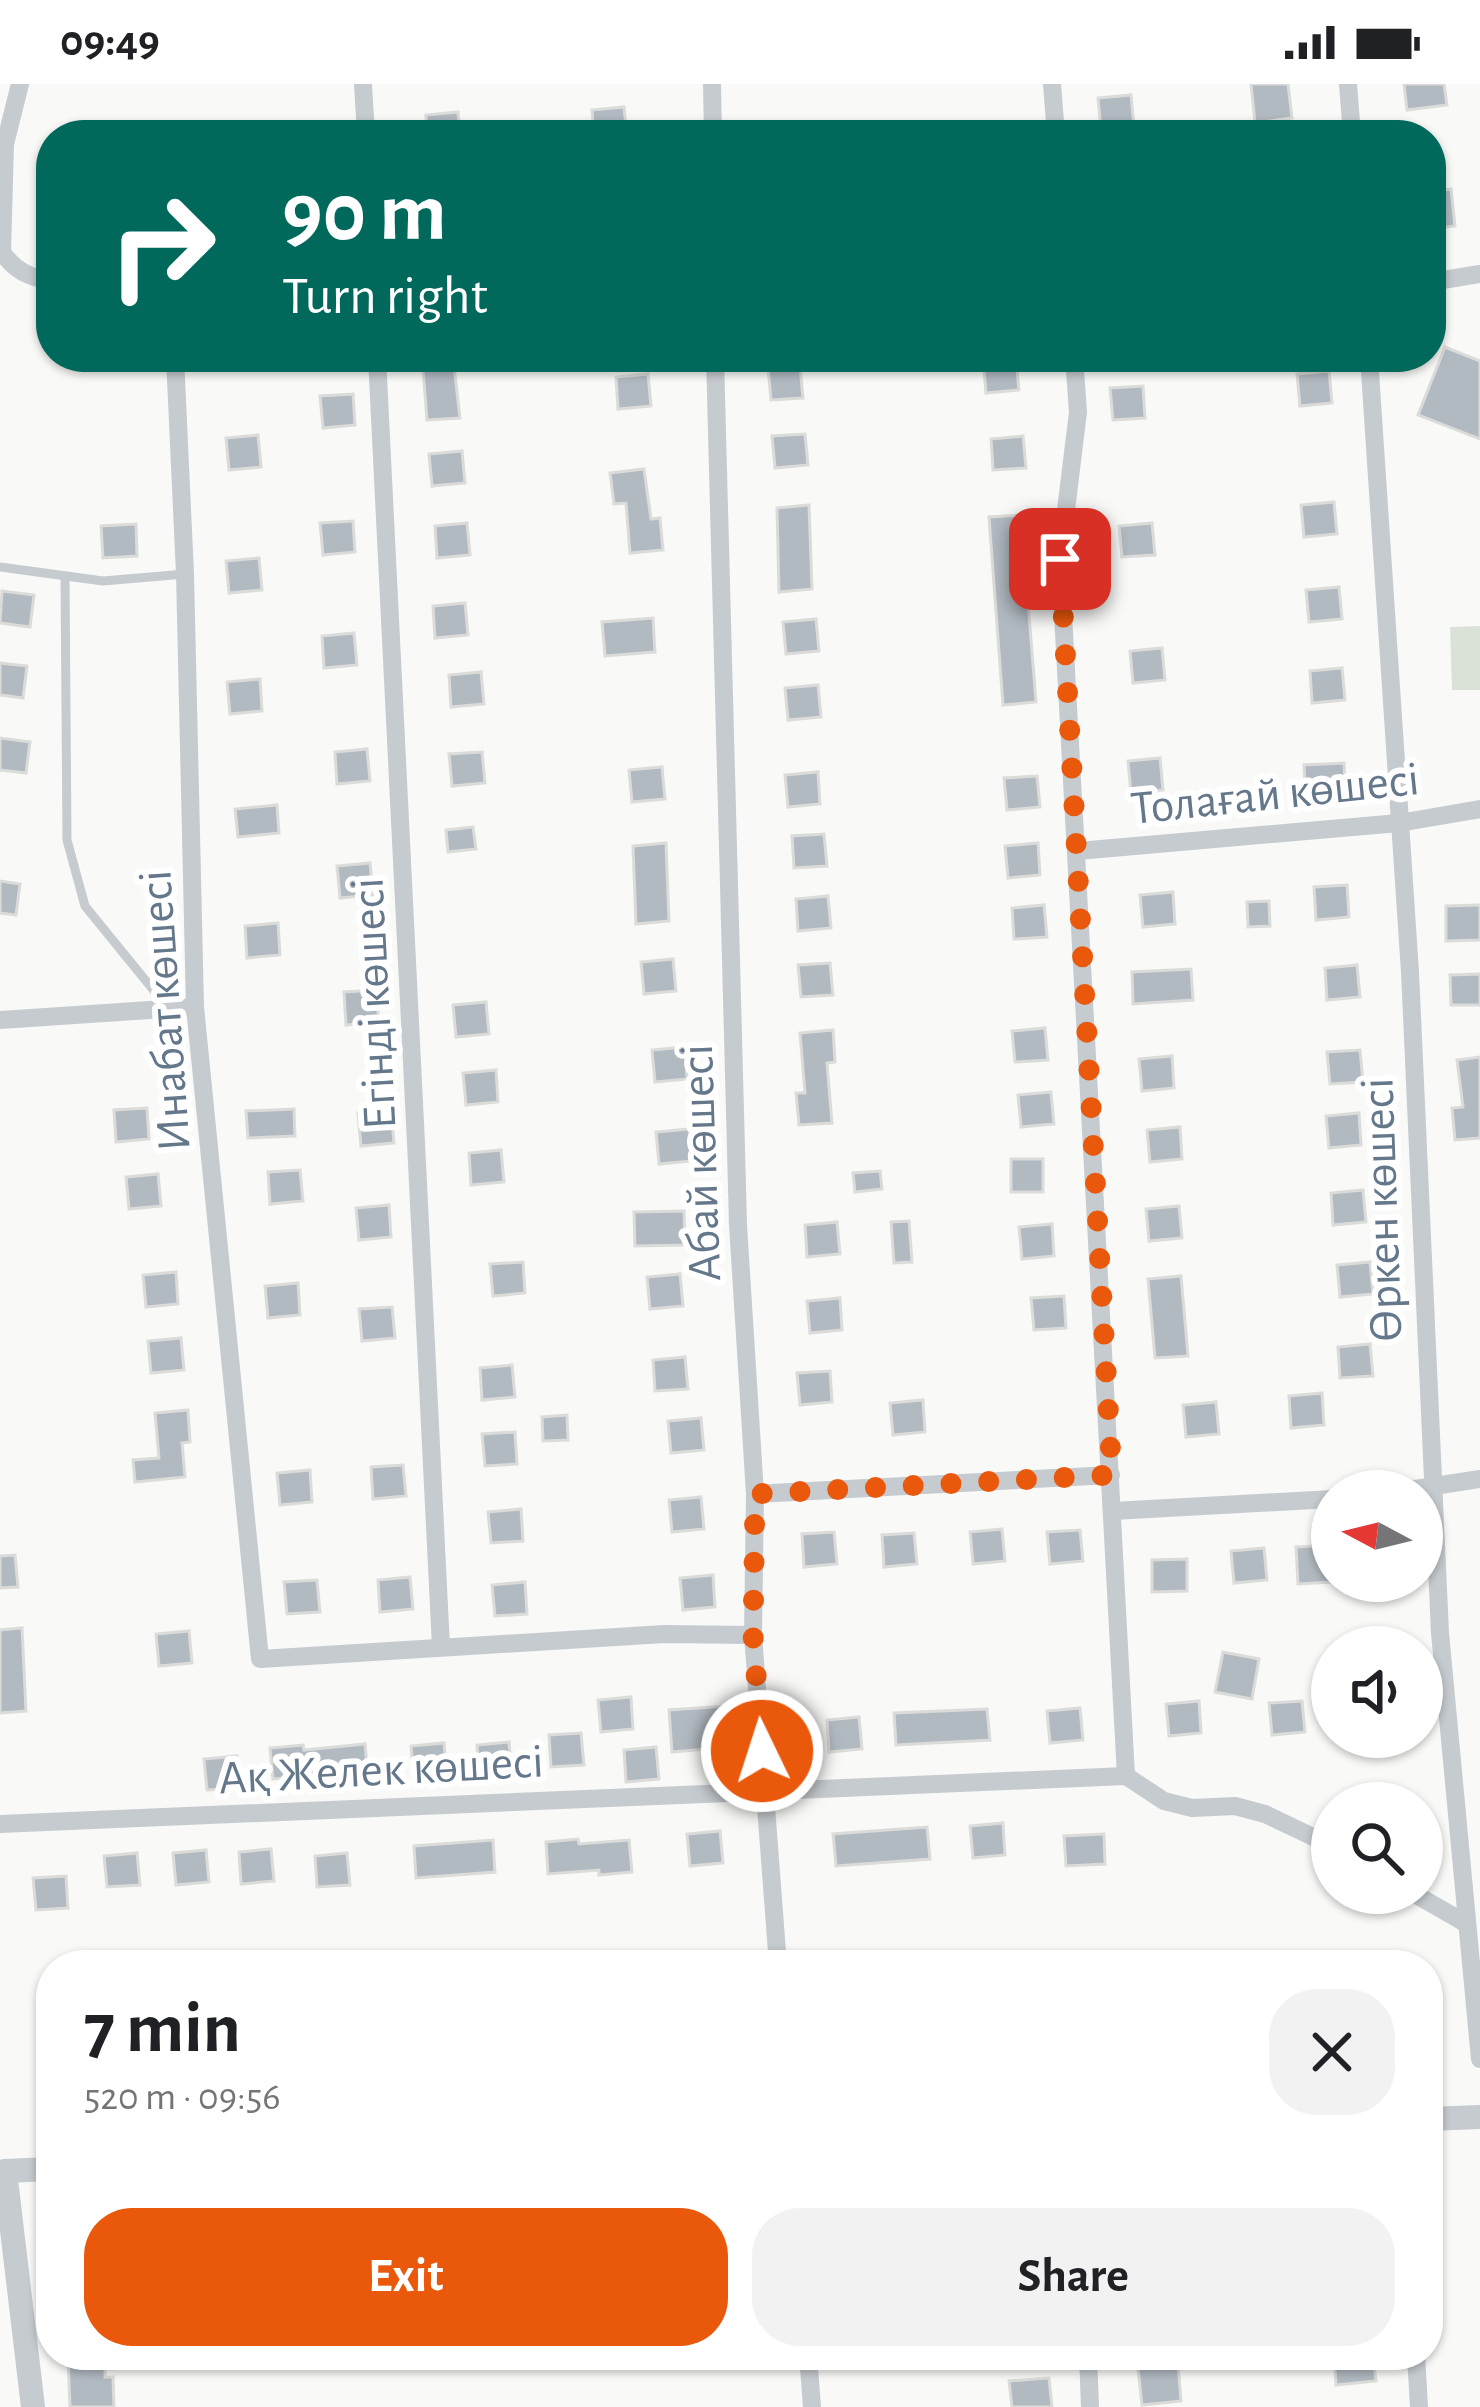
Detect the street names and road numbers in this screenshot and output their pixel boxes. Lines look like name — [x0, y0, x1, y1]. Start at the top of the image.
street label: Толағай көшесі — [1129, 756, 1422, 834]
street label: Инабат көшесі — [132, 868, 200, 1153]
street label: Егінді көшесі — [344, 876, 406, 1131]
street label: Абай көшесі — [674, 1043, 730, 1282]
street label: Өркен көшесі — [1354, 1077, 1412, 1343]
street label: Ақ Желек көшесі — [217, 1739, 545, 1803]

